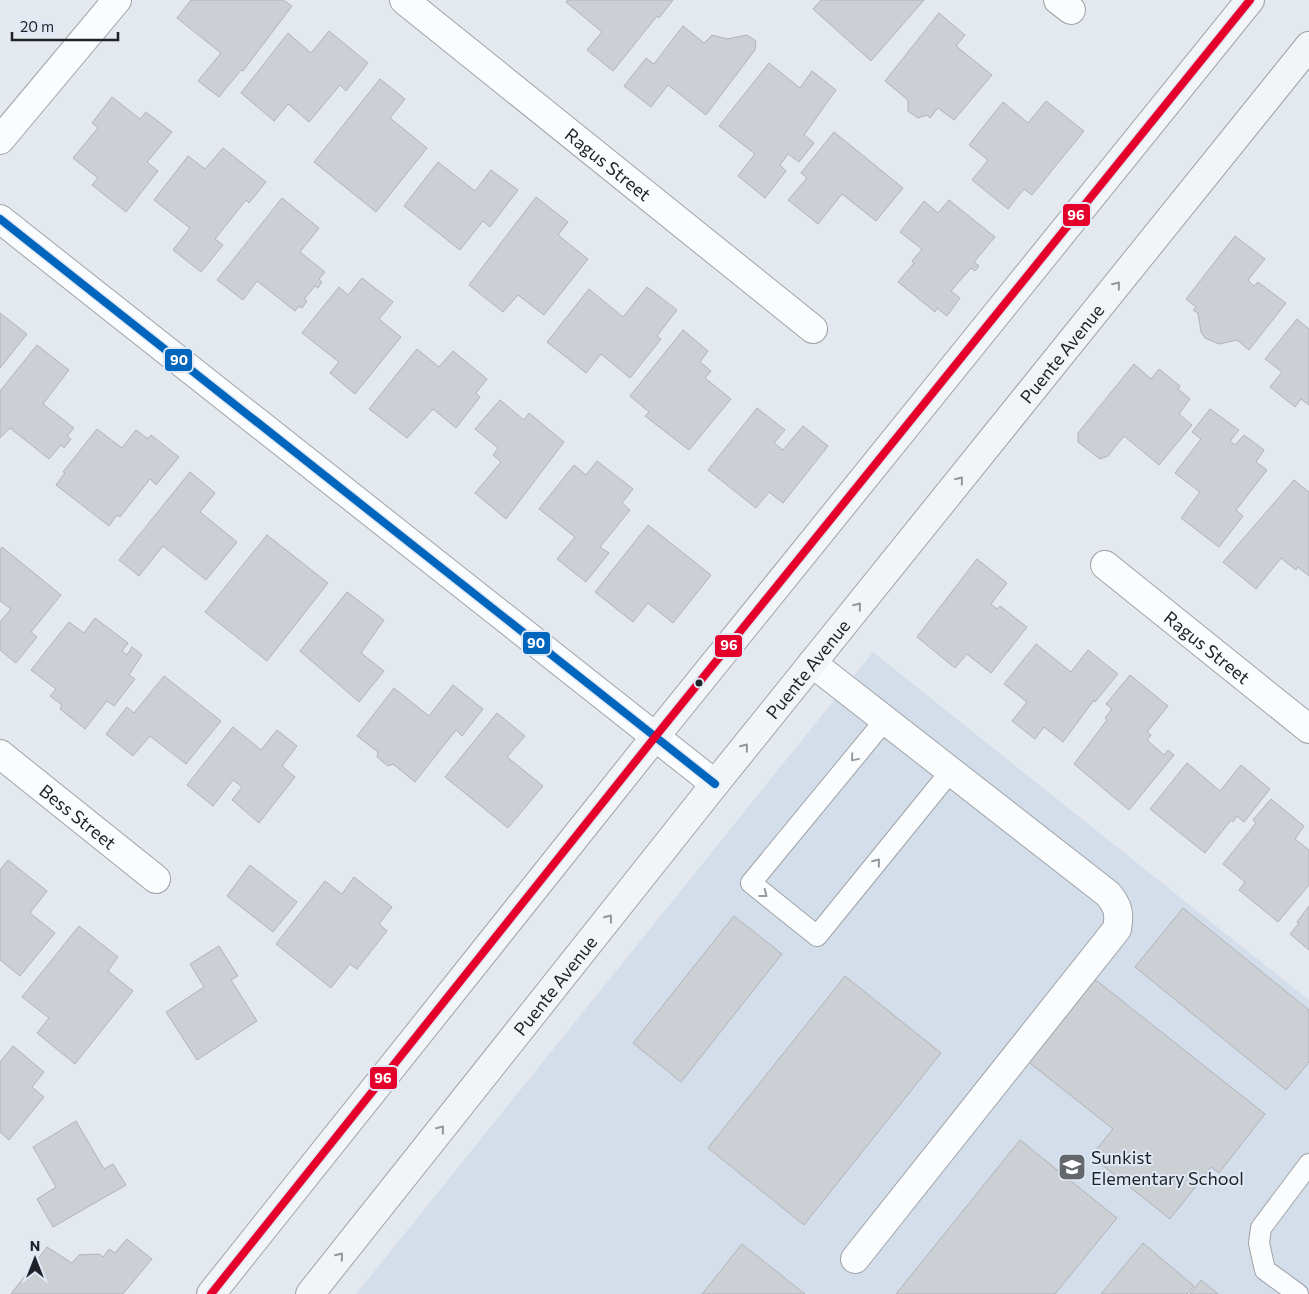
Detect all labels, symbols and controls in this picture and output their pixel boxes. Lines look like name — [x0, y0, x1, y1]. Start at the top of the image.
scale bar — [12, 10, 119, 42]
text: 20 m — [20, 17, 54, 35]
street label: Ragus Street — [561, 123, 656, 205]
line badge: 96 — [1062, 203, 1091, 227]
text: 96 — [1067, 206, 1085, 223]
one-way arrow — [1111, 282, 1119, 291]
street label: Puente Avenue — [1015, 299, 1108, 408]
line badge: 90 — [164, 348, 193, 372]
text: 90 — [170, 351, 188, 368]
one-way arrow — [955, 477, 963, 486]
one-way arrow — [853, 603, 862, 612]
street label: Ragus Street — [1160, 606, 1254, 688]
street label: Puente Avenue — [761, 615, 854, 723]
line badge: 90 — [522, 631, 551, 655]
text: 90 — [527, 634, 545, 651]
line badge: 96 — [714, 634, 743, 658]
text: 96 — [720, 636, 738, 653]
unlabelled marker — [694, 678, 704, 688]
one-way arrow — [740, 743, 749, 752]
one-way arrow — [852, 752, 860, 761]
street label: Bess Street — [35, 779, 121, 854]
one-way arrow — [872, 858, 881, 867]
one-way arrow — [759, 888, 768, 897]
one-way arrow — [603, 915, 611, 924]
street label: Puente Avenue — [509, 931, 601, 1040]
line badge: 96 — [369, 1066, 398, 1090]
text: 96 — [374, 1069, 392, 1086]
one-way arrow — [436, 1126, 444, 1135]
place label: Sunkist Elementary School — [1091, 1146, 1244, 1189]
school or university icon: Sunkist Elementary School — [1057, 1152, 1087, 1182]
north arrow — [10, 1234, 60, 1284]
text: N — [30, 1237, 40, 1254]
one-way arrow — [335, 1253, 343, 1262]

